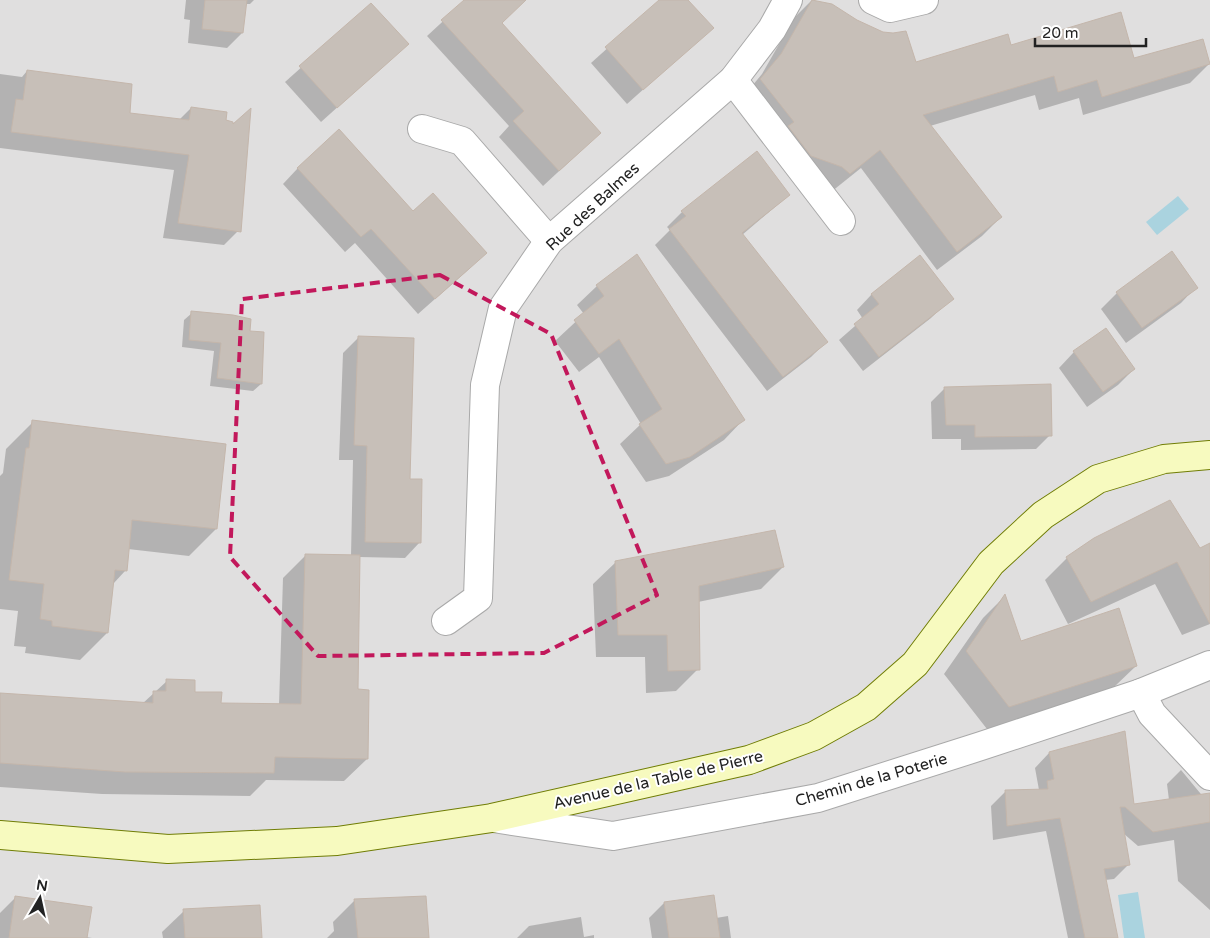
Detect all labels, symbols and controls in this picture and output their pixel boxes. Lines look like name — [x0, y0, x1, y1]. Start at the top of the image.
scale bar — [1035, 15, 1146, 47]
text: 20 m — [1042, 24, 1079, 42]
street label: Rue des Balmes — [542, 158, 644, 255]
street label: Avenue de la Table de Pierre — [551, 746, 765, 814]
street label: Chemin de la Poterie — [793, 749, 950, 811]
north arrow — [15, 873, 65, 923]
text: N — [35, 876, 49, 895]

